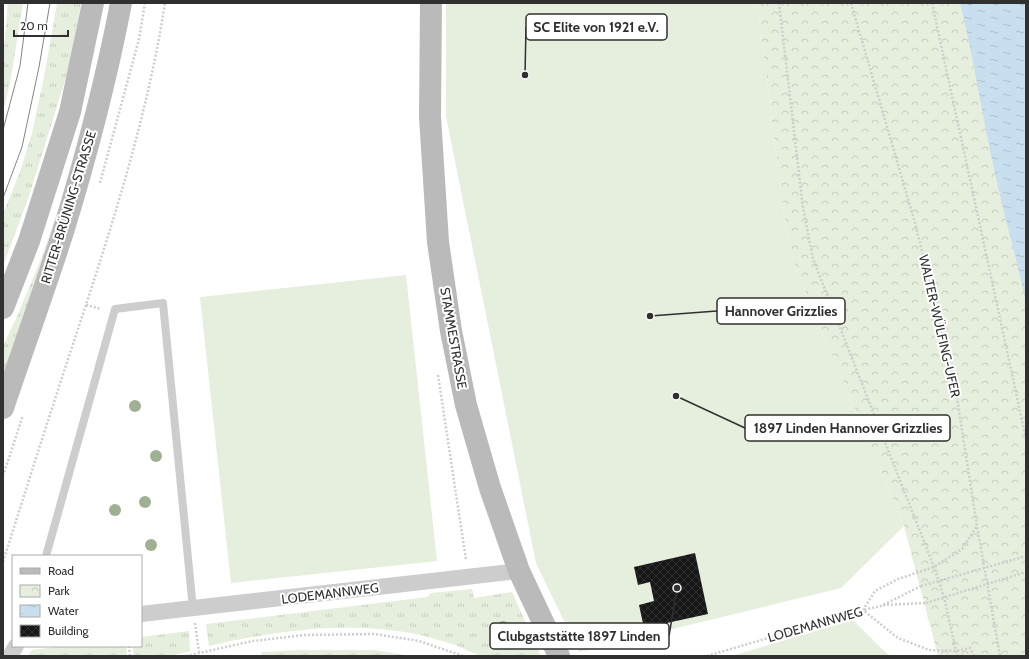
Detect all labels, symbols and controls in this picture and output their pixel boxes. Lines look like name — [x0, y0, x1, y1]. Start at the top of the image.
scale bar — [14, 12, 68, 38]
callout: SC Elite von 1921 e.V. — [526, 14, 667, 40]
text: 20 m — [20, 18, 48, 33]
text: SC Elite von 1921 e.V. — [533, 18, 659, 36]
street label: RITTER-BRÜNING-STRASSE — [37, 129, 99, 285]
street label: WALTER-WÜLFING-UFER — [916, 253, 964, 399]
street label: STAMMESTRASSE — [437, 286, 471, 390]
callout: Hannover Grizzlies — [717, 298, 845, 324]
text: Hannover Grizzlies — [725, 302, 837, 320]
callout: 1897 Linden Hannover Grizzlies — [745, 415, 950, 441]
text: 1897 Linden Hannover Grizzlies — [754, 419, 942, 437]
legend — [12, 555, 142, 647]
text: Road — [48, 563, 74, 578]
street label: LODEMANNWEG — [280, 579, 380, 607]
text: Park — [48, 583, 70, 598]
text: Water — [48, 603, 79, 618]
street label: LODEMANNWEG — [766, 603, 864, 645]
text: Building — [48, 623, 90, 638]
callout: Clubgaststätte 1897 Linden — [490, 623, 669, 649]
text: Clubgaststätte 1897 Linden — [498, 627, 660, 645]

